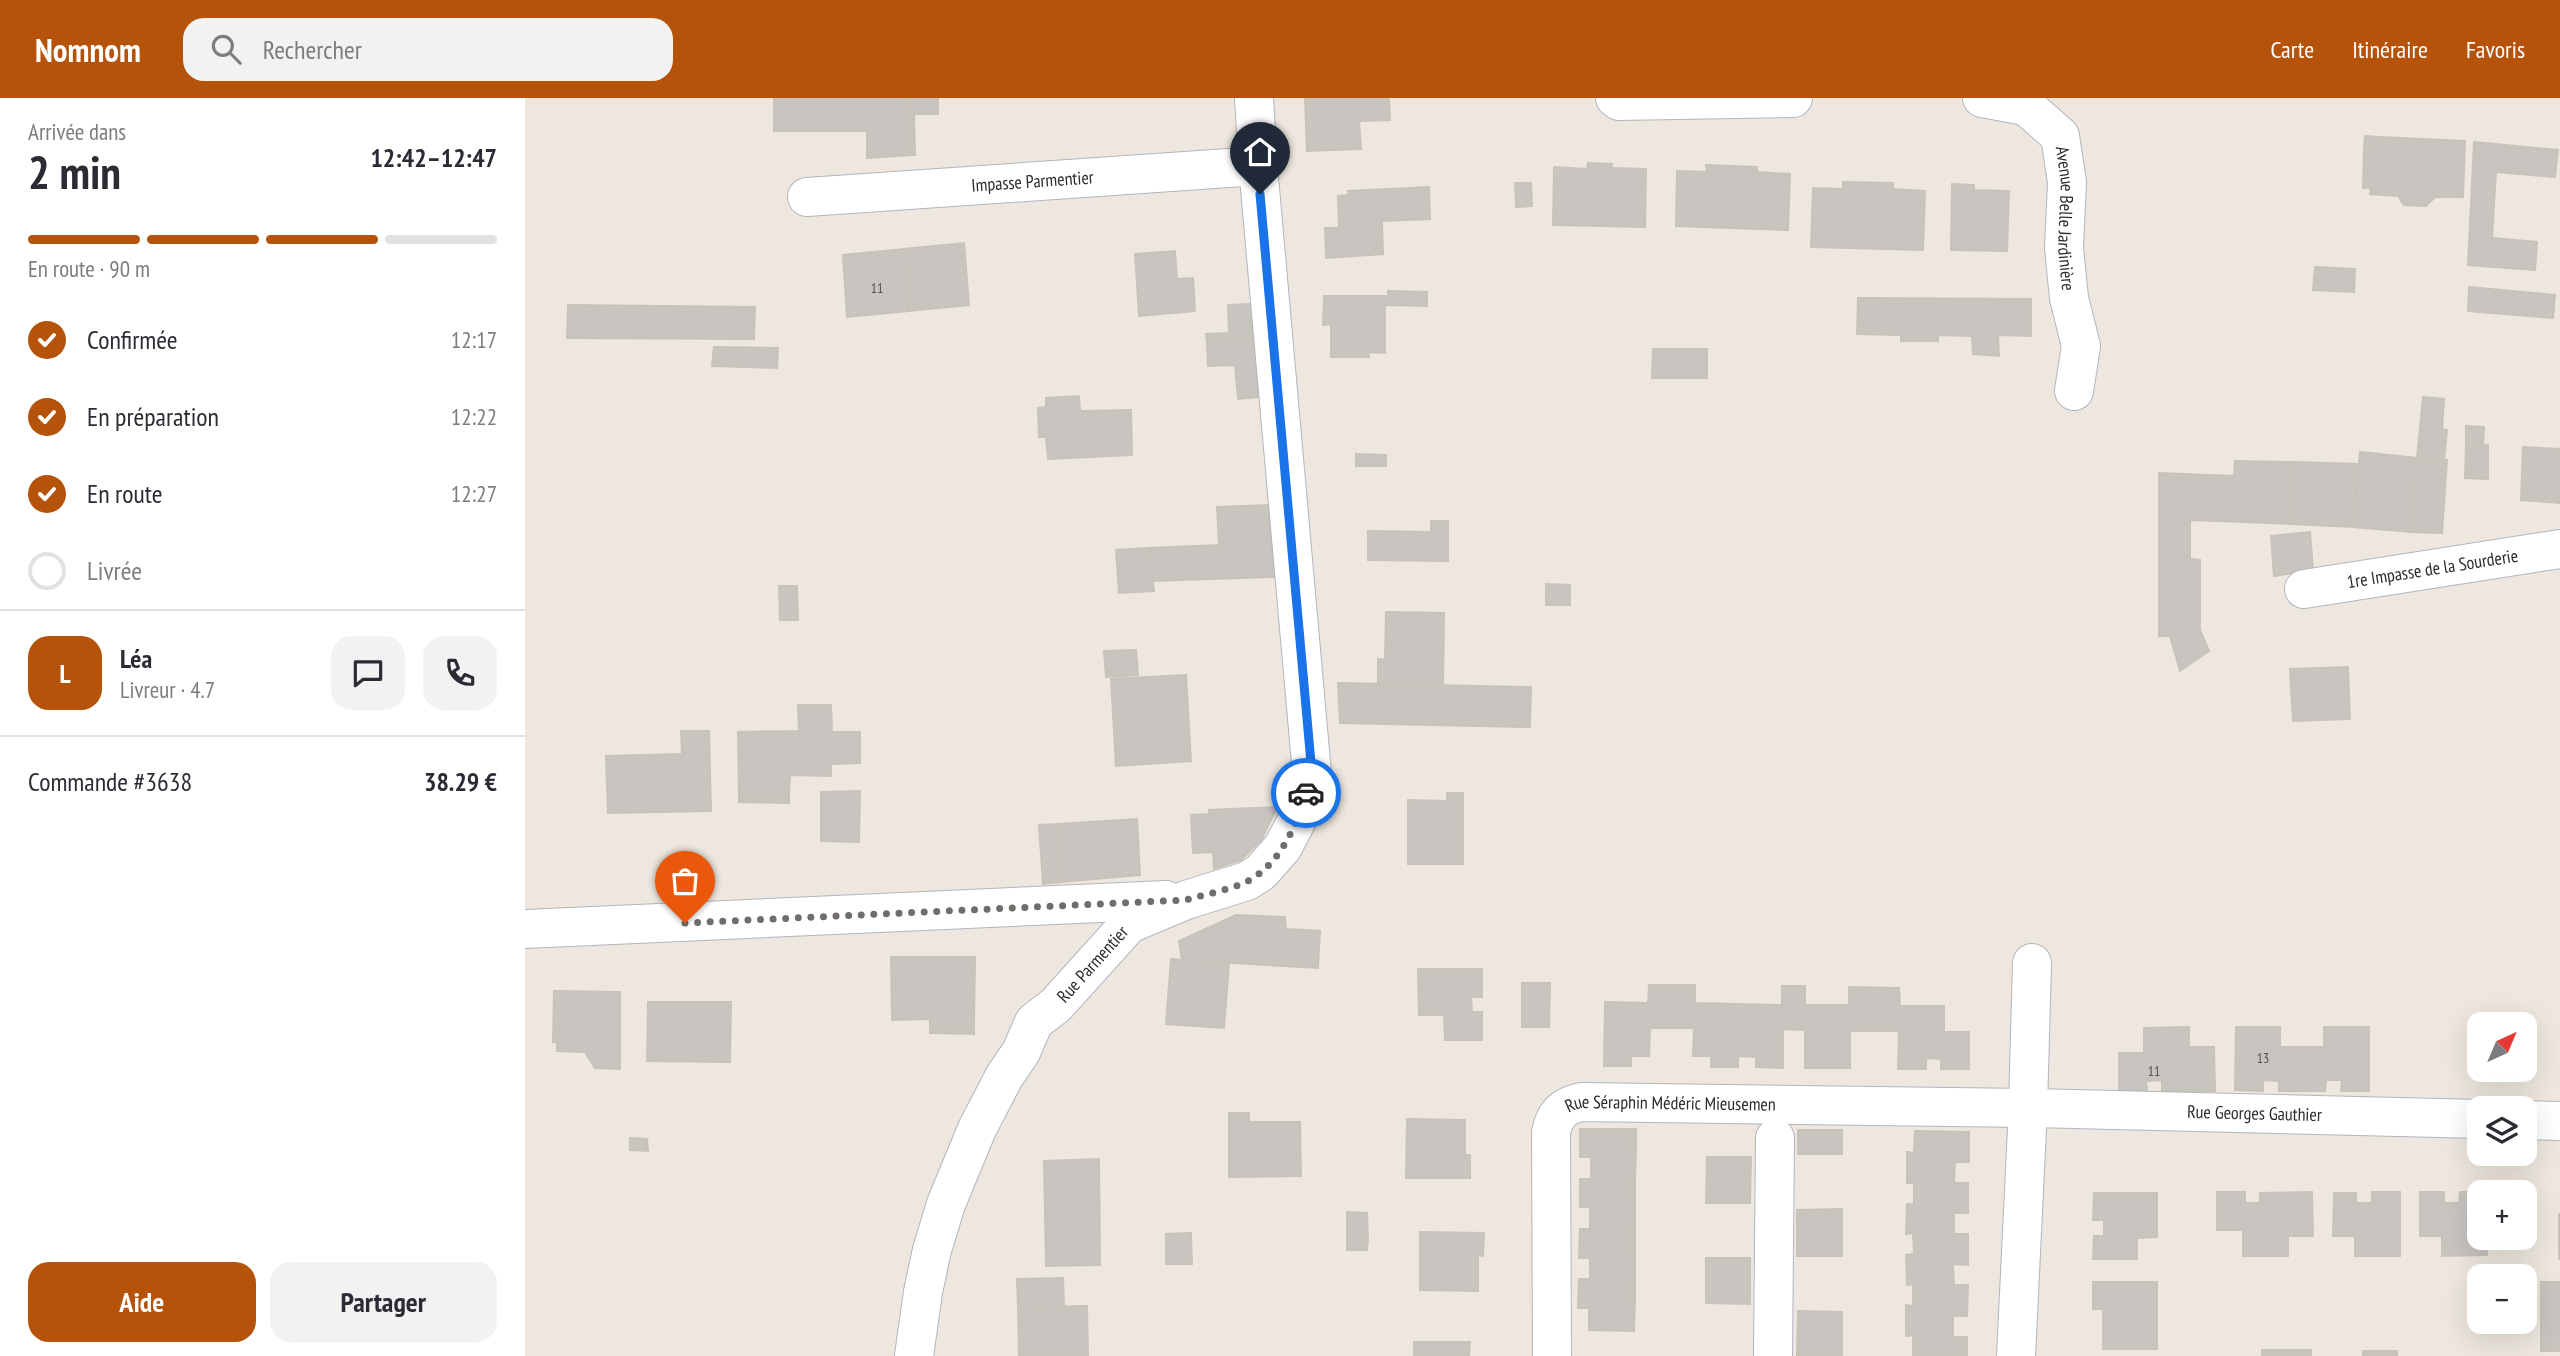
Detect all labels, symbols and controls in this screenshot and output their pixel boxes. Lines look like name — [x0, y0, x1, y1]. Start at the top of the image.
search box — [183, 18, 673, 81]
text: Nomnom — [35, 28, 141, 71]
icon: search — [207, 30, 245, 68]
text: Rechercher — [263, 33, 362, 66]
text: Carte — [2270, 34, 2314, 65]
text: Itinéraire — [2352, 34, 2428, 65]
text: Favoris — [2466, 34, 2525, 65]
text: Arrivée dans — [28, 117, 126, 146]
pin — [1230, 122, 1290, 194]
icon: home — [1241, 133, 1279, 171]
text: 12:42–12:47 — [370, 141, 497, 174]
text: 2 min — [28, 142, 121, 202]
street label: Avenue Belle Jardinière — [2051, 145, 2080, 292]
street label: Impasse Parmentier — [971, 165, 1094, 197]
text: En route · 90 m — [28, 254, 150, 283]
house number: 11 — [871, 279, 883, 297]
icon: check — [28, 321, 66, 359]
text: Confirmée — [87, 323, 178, 356]
text: 12:17 — [451, 325, 497, 354]
icon: check — [28, 398, 66, 436]
text: En préparation — [87, 400, 219, 433]
text: 12:22 — [451, 402, 497, 431]
icon: check — [28, 475, 66, 513]
text: En route — [87, 477, 162, 510]
text: 12:27 — [451, 479, 497, 508]
street label: 1re Impasse de la Sourderie — [2345, 544, 2520, 593]
text: Livrée — [87, 554, 142, 587]
button: chat — [331, 636, 405, 710]
button: phone — [423, 636, 497, 710]
text: Léa — [120, 642, 152, 675]
text: L — [59, 657, 71, 690]
text: Livreur · 4.7 — [120, 675, 215, 704]
courier — [1271, 758, 1341, 828]
text: Commande #3638 — [28, 765, 192, 798]
text: 38.29 € — [424, 765, 497, 798]
icon: car — [1287, 774, 1325, 812]
pin — [655, 851, 715, 923]
icon: bag — [666, 862, 704, 900]
street label: Rue Parmentier — [1052, 921, 1133, 1007]
north arrow — [2467, 1012, 2537, 1082]
map controls — [2467, 1012, 2537, 1334]
house number: 13 — [2257, 1049, 2269, 1067]
house number: 11 — [2148, 1062, 2160, 1080]
street label: Rue Séraphin Médéric Mieusemen — [1561, 1090, 1776, 1117]
button: layers — [2467, 1096, 2537, 1166]
street label: Rue Georges Gauthier — [2187, 1100, 2322, 1126]
button: + — [2467, 1180, 2537, 1250]
button: Aide — [28, 1262, 256, 1342]
button: Partager — [270, 1262, 497, 1342]
button: − — [2467, 1264, 2537, 1334]

